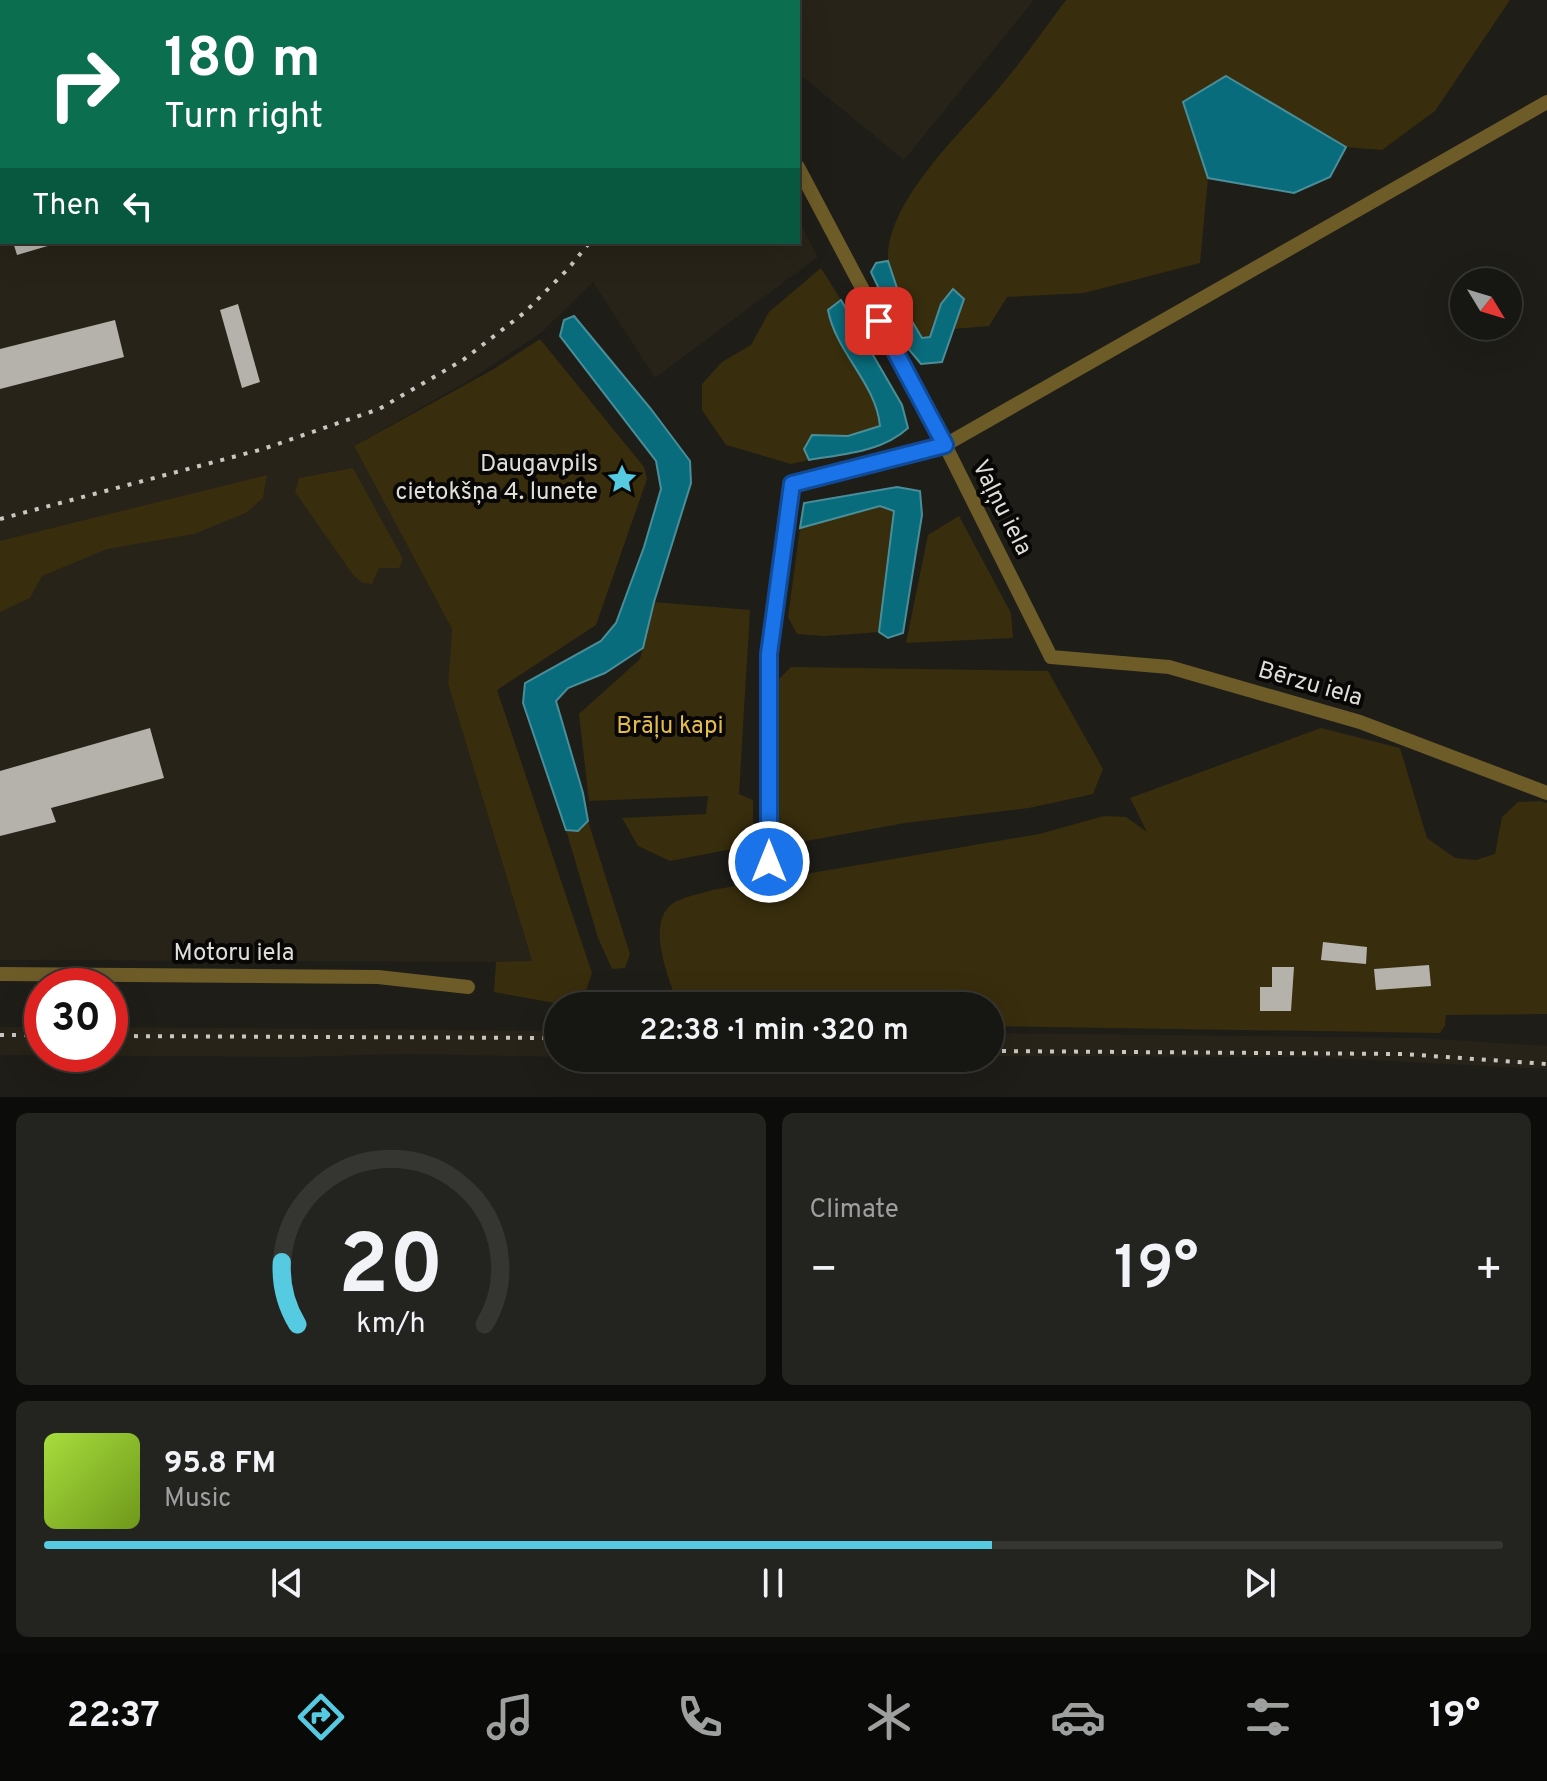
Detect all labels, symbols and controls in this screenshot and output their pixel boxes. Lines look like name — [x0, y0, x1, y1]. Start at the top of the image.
text: 180 m — [164, 26, 321, 96]
icon: right — [32, 32, 136, 136]
text: Turn right — [164, 95, 323, 141]
icon: left — [116, 184, 160, 228]
text: Then — [32, 188, 100, 225]
north arrow — [1450, 268, 1522, 340]
map controls — [1450, 268, 1522, 340]
pin — [845, 287, 913, 355]
icon: arrive — [857, 299, 901, 343]
place label: Daugavpils cietokšņa 4. lunete — [395, 450, 598, 508]
street label: Vaļņu iela — [964, 455, 1038, 561]
place icon: Daugavpils cietokšņa 4. lunete — [605, 462, 639, 496]
street label: Bērzu iela — [1254, 656, 1366, 714]
park label: Brāļu kapi — [616, 712, 724, 742]
position arrow — [727, 820, 811, 904]
street label: Motoru iela — [174, 939, 294, 969]
speed limit sign: 30 — [24, 968, 128, 1072]
text: 22:38 · 1 min · 320 m — [639, 1013, 909, 1050]
text: Climate — [810, 1194, 899, 1227]
text: 20 — [338, 1218, 444, 1323]
text: 19° — [1114, 1234, 1199, 1310]
text: − — [810, 1244, 838, 1300]
text: + — [1475, 1244, 1503, 1300]
text: km/h — [356, 1307, 425, 1343]
text: 95.8 FM — [164, 1446, 276, 1483]
text: Music — [164, 1483, 231, 1516]
icon: previous — [265, 1561, 309, 1605]
icon: pause — [751, 1561, 795, 1605]
icon: next — [1238, 1561, 1282, 1605]
icon: directions — [293, 1689, 349, 1745]
icon: music — [482, 1689, 538, 1745]
icon: phone — [672, 1689, 728, 1745]
icon: climate — [861, 1689, 917, 1745]
icon: car — [1050, 1689, 1106, 1745]
icon: filters — [1240, 1689, 1296, 1745]
text: 22:37 — [67, 1694, 160, 1740]
text: 19° — [1429, 1694, 1480, 1740]

